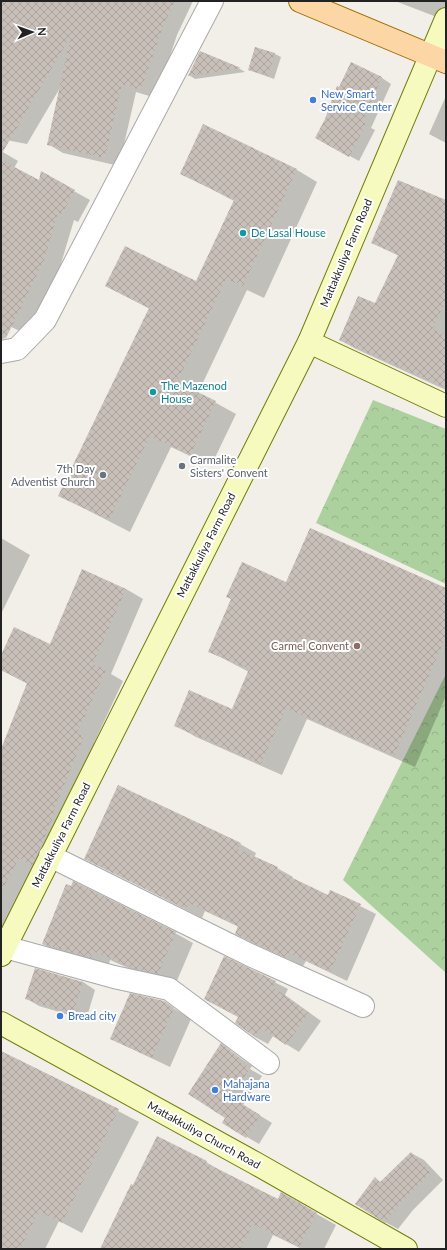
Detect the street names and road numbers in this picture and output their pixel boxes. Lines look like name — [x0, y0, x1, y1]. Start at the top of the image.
street label: Mattakkuliya Farm Road — [317, 197, 374, 309]
street label: Mattakkuliya Farm Road — [173, 490, 238, 599]
street label: Mattakkuliya Farm Road — [28, 780, 93, 889]
street label: Mattakkuliya Church Road — [146, 1098, 263, 1171]

